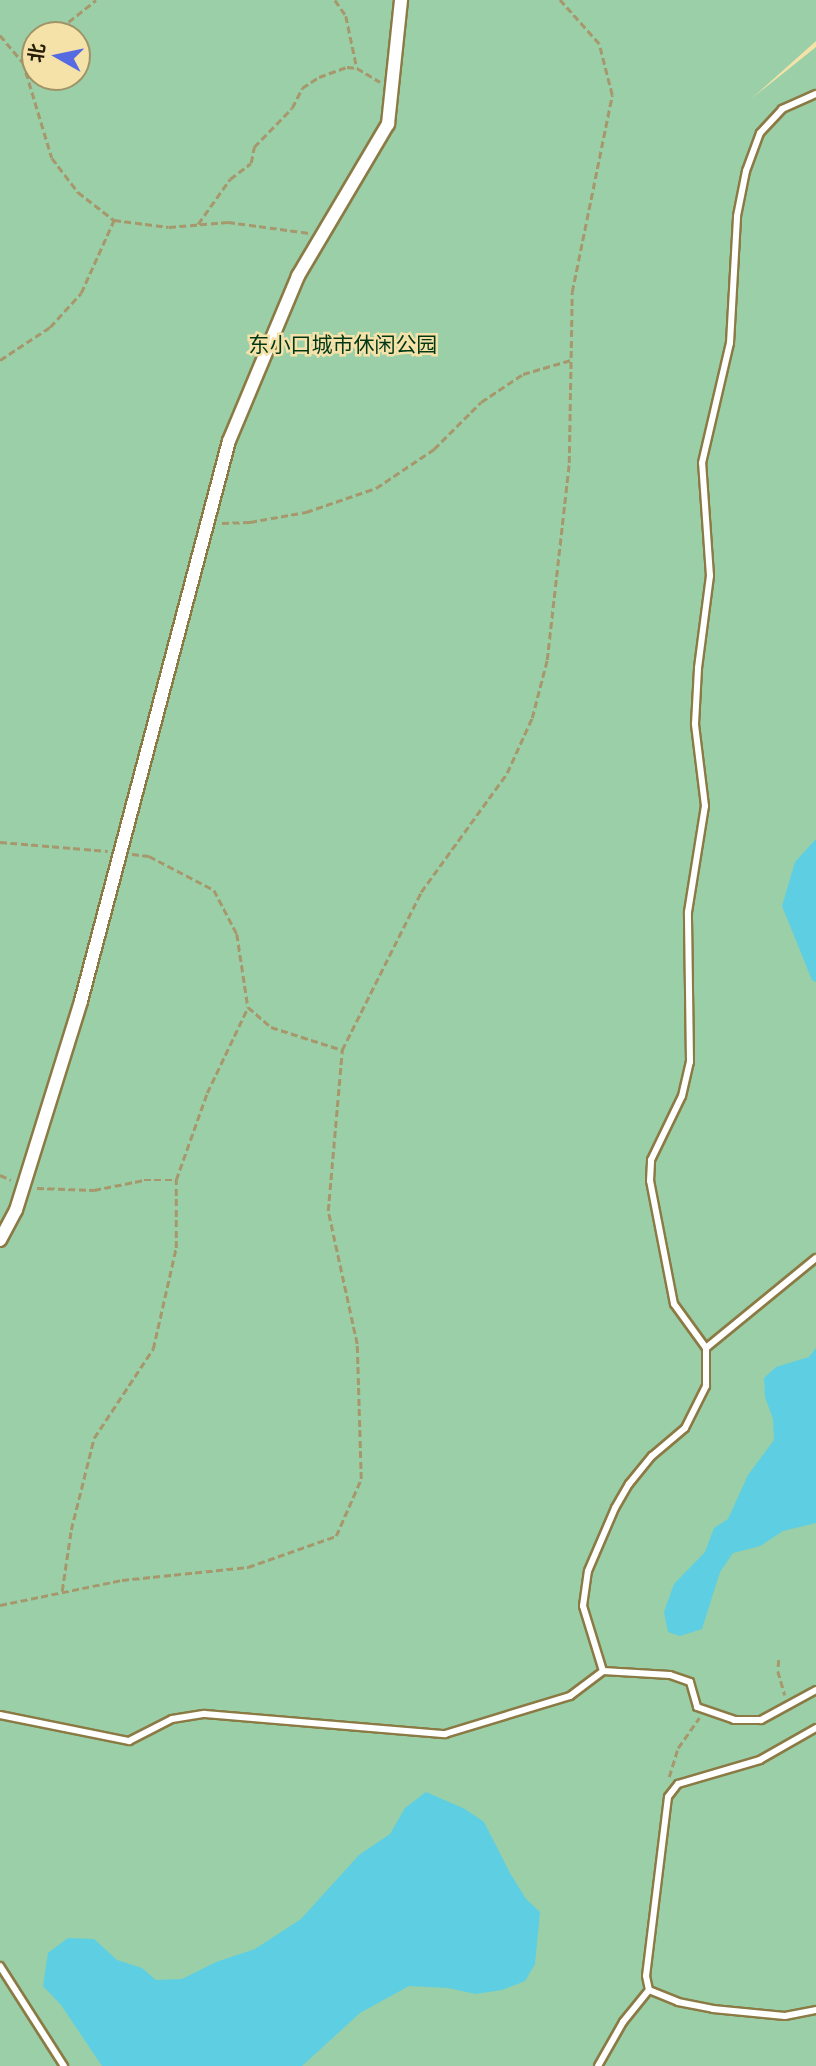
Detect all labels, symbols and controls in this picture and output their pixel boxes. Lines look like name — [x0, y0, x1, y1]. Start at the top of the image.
north arrow — [21, 21, 91, 91]
text: 北 — [24, 42, 50, 64]
park label: 东小口城市休闲公园 — [249, 332, 437, 358]

